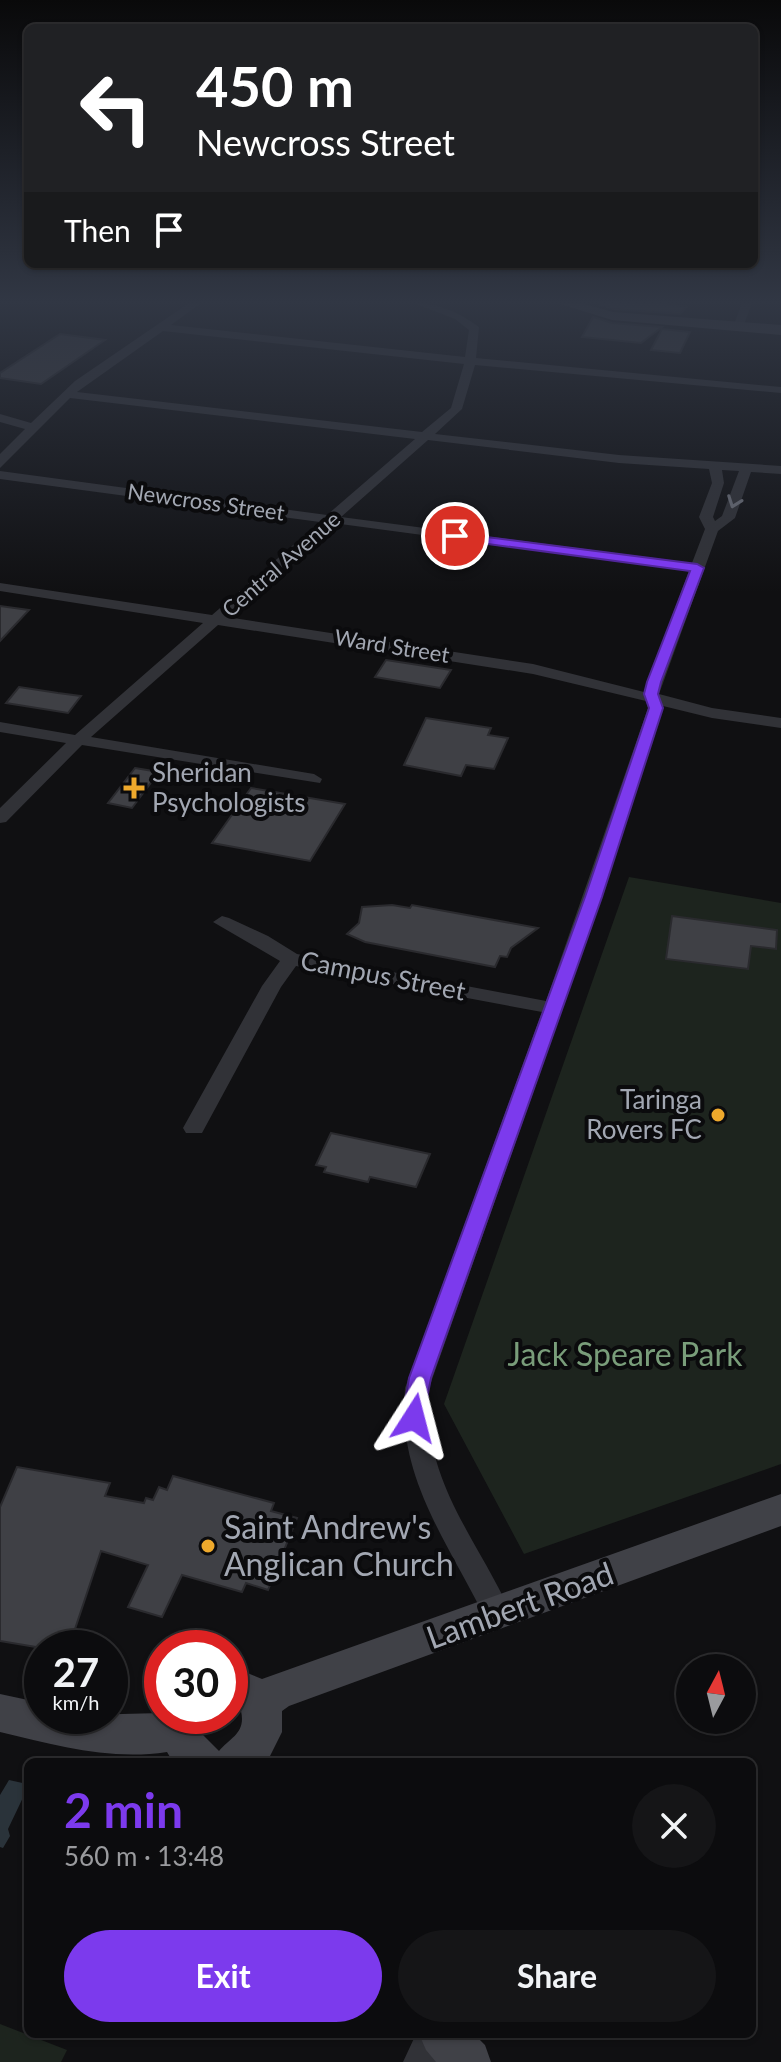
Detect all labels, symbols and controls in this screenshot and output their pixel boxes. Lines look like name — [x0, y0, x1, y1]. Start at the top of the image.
text: 450 m — [196, 52, 354, 119]
icon: left — [64, 56, 168, 160]
text: Newcross Street — [196, 120, 455, 164]
icon: arrive — [147, 208, 191, 252]
text: Then — [64, 212, 131, 248]
street label: Newcross Street — [126, 477, 286, 526]
one-way arrow — [728, 494, 744, 508]
pin — [421, 502, 489, 570]
street label: Central Avenue — [216, 505, 345, 622]
icon: arrive — [433, 514, 477, 558]
street label: Ward Street — [333, 623, 452, 668]
place label: Sheridan Psychologists — [152, 756, 305, 818]
marker: Sheridan Psychologists — [123, 777, 145, 799]
street label: Campus Street — [298, 943, 469, 1007]
place label: Taringa Rovers FC — [586, 1083, 702, 1145]
marker: Taringa Rovers FC — [709, 1106, 727, 1124]
park label: Jack Speare Park — [508, 1334, 743, 1373]
position arrow — [372, 1376, 456, 1460]
place label: Saint Andrew's Anglican Church — [224, 1507, 454, 1583]
marker: Saint Andrew's Anglican Church — [199, 1537, 217, 1555]
street label: Lambert Road — [421, 1553, 618, 1656]
speed limit sign: 30 — [144, 1630, 248, 1734]
text: 27 — [53, 1648, 99, 1696]
north arrow — [676, 1654, 756, 1734]
map controls — [676, 1654, 756, 1734]
text: km/h — [53, 1690, 99, 1714]
text: 2 min — [64, 1781, 183, 1838]
button: close — [632, 1784, 716, 1868]
text: 560 m · 13:48 — [64, 1840, 224, 1872]
button: Exit — [64, 1930, 382, 2022]
button: Share — [398, 1930, 716, 2022]

